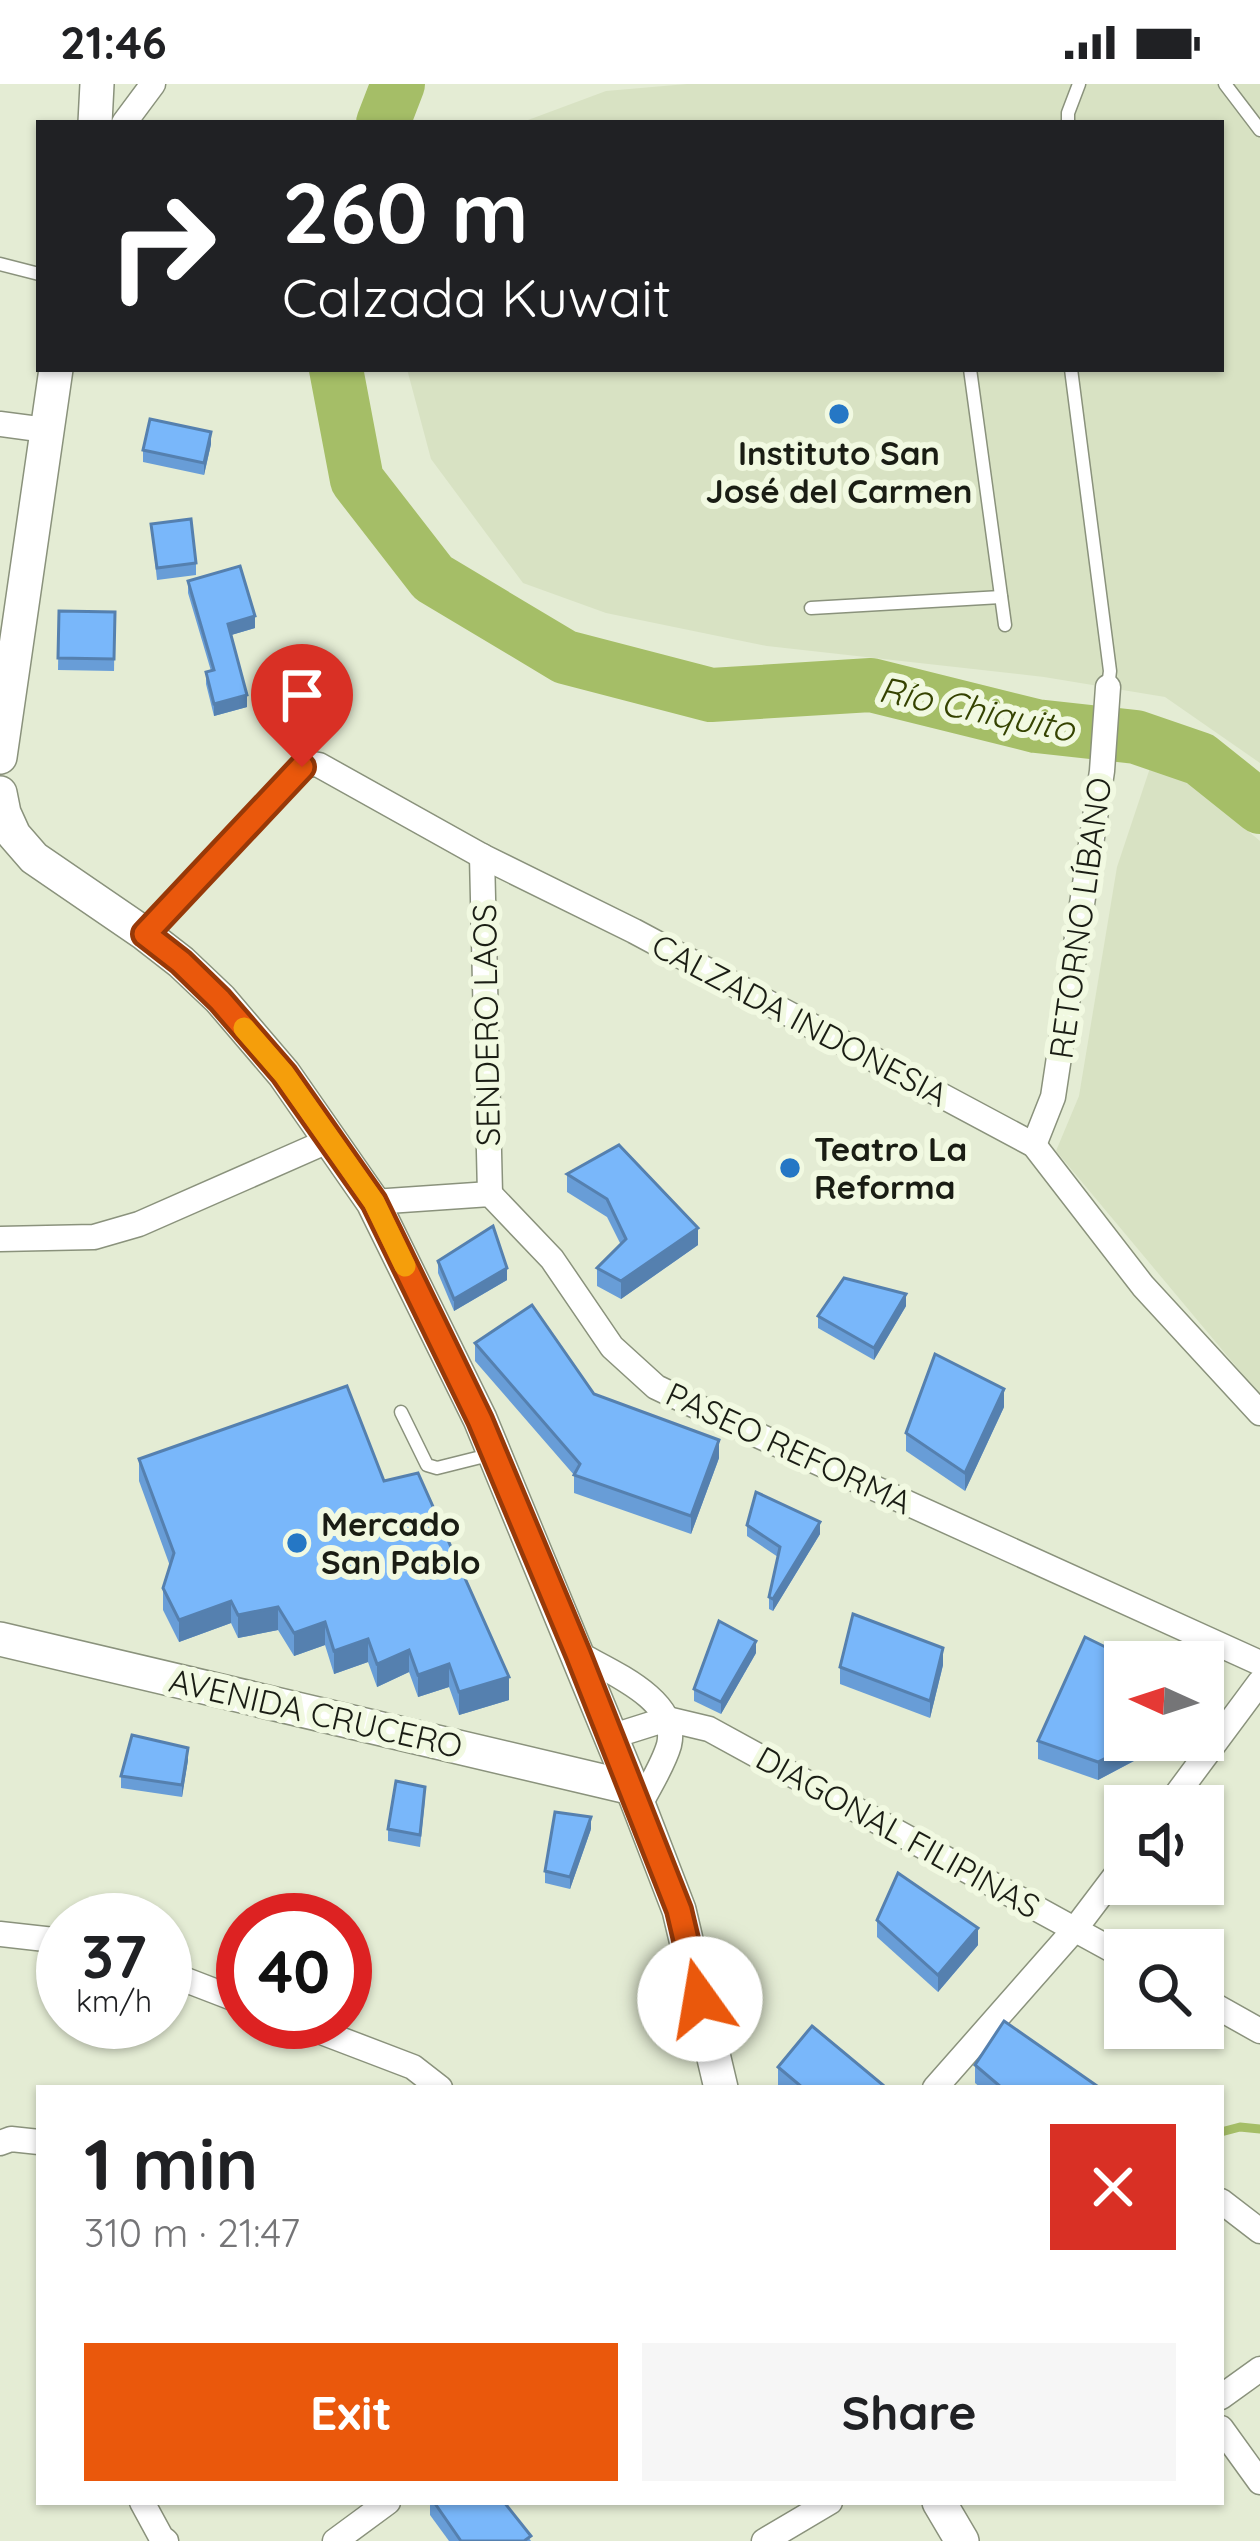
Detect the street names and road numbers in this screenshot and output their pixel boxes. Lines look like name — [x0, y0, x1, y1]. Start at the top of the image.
street label: RETORNO LÍBANO — [1039, 775, 1120, 1061]
street label: SENDERO LAOS — [463, 903, 508, 1147]
street label: CALZADA INDONESIA — [645, 924, 955, 1115]
street label: PASEO REFORMA — [660, 1373, 919, 1522]
street label: AVENIDA CRUCERO — [166, 1659, 467, 1766]
street label: DIAGONAL FILIPINAS — [749, 1737, 1047, 1927]

